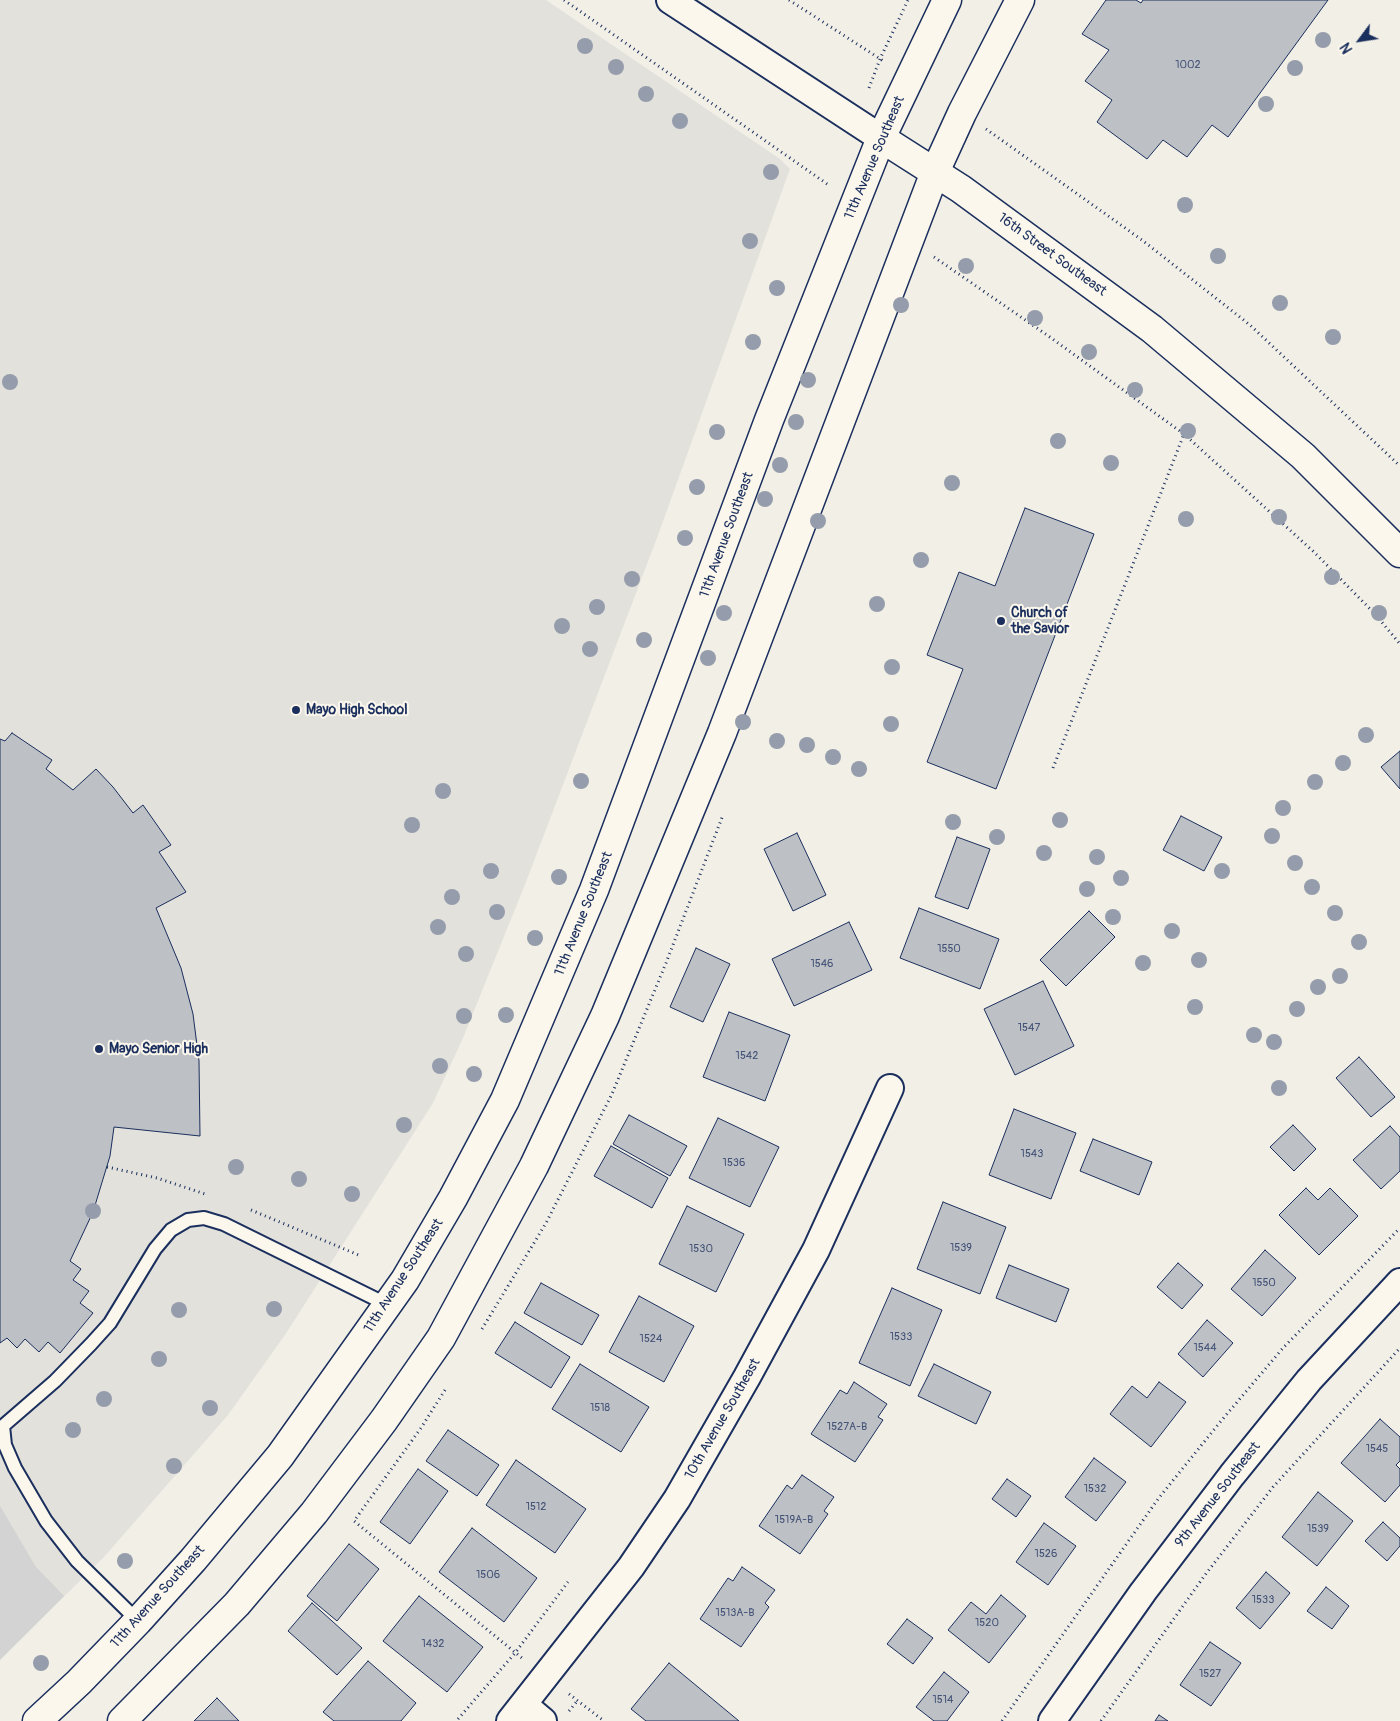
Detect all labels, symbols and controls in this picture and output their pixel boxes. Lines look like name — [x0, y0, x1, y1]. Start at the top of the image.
north arrow — [1335, 15, 1385, 65]
text: N — [1337, 40, 1356, 56]
house number: 1002 — [1175, 58, 1201, 72]
street label: 11th Avenue Southeast — [841, 94, 909, 222]
street label: 16th Street Southeast — [994, 210, 1110, 300]
street label: 11th Avenue Southeast — [696, 470, 758, 600]
place label: Church of the Savior — [1011, 605, 1069, 638]
marker: Church of the Savior — [995, 615, 1007, 627]
place label: Mayo High School — [306, 702, 407, 718]
marker: Mayo High School — [290, 704, 302, 716]
street label: 11th Avenue Southeast — [551, 849, 617, 979]
house number: 1550 — [937, 942, 961, 956]
house number: 1546 — [810, 957, 834, 971]
house number: 1547 — [1018, 1021, 1040, 1035]
place label: Mayo Senior High — [109, 1041, 208, 1057]
marker: Mayo Senior High — [93, 1043, 105, 1055]
house number: 1542 — [736, 1049, 758, 1063]
house number: 1543 — [1021, 1147, 1043, 1161]
house number: 1536 — [723, 1156, 745, 1170]
street label: 11th Avenue Southeast — [361, 1216, 447, 1336]
house number: 1539 — [950, 1241, 972, 1255]
house number: 1530 — [689, 1242, 713, 1256]
house number: 1550 — [1252, 1276, 1276, 1290]
house number: 1533 — [890, 1330, 912, 1344]
house number: 1524 — [640, 1332, 662, 1346]
house number: 1544 — [1193, 1341, 1217, 1355]
street label: 10th Avenue Southeast — [682, 1356, 764, 1482]
house number: 1518 — [590, 1401, 610, 1415]
house number: 1527A-B — [827, 1420, 867, 1434]
street label: 9th Avenue Southeast — [1172, 1439, 1264, 1551]
house number: 1545 — [1366, 1442, 1388, 1456]
house number: 1532 — [1084, 1482, 1106, 1496]
house number: 1512 — [526, 1500, 546, 1514]
house number: 1519A-B — [775, 1513, 813, 1527]
house number: 1539 — [1307, 1522, 1329, 1536]
street label: 11th Avenue Southeast — [107, 1542, 209, 1652]
house number: 1526 — [1035, 1547, 1057, 1561]
house number: 1506 — [476, 1568, 500, 1582]
house number: 1533 — [1252, 1593, 1274, 1607]
house number: 1513A-B — [716, 1606, 754, 1620]
house number: 1520 — [975, 1616, 999, 1630]
house number: 1432 — [422, 1637, 444, 1651]
house number: 1527 — [1199, 1667, 1221, 1681]
house number: 1514 — [933, 1693, 953, 1707]

